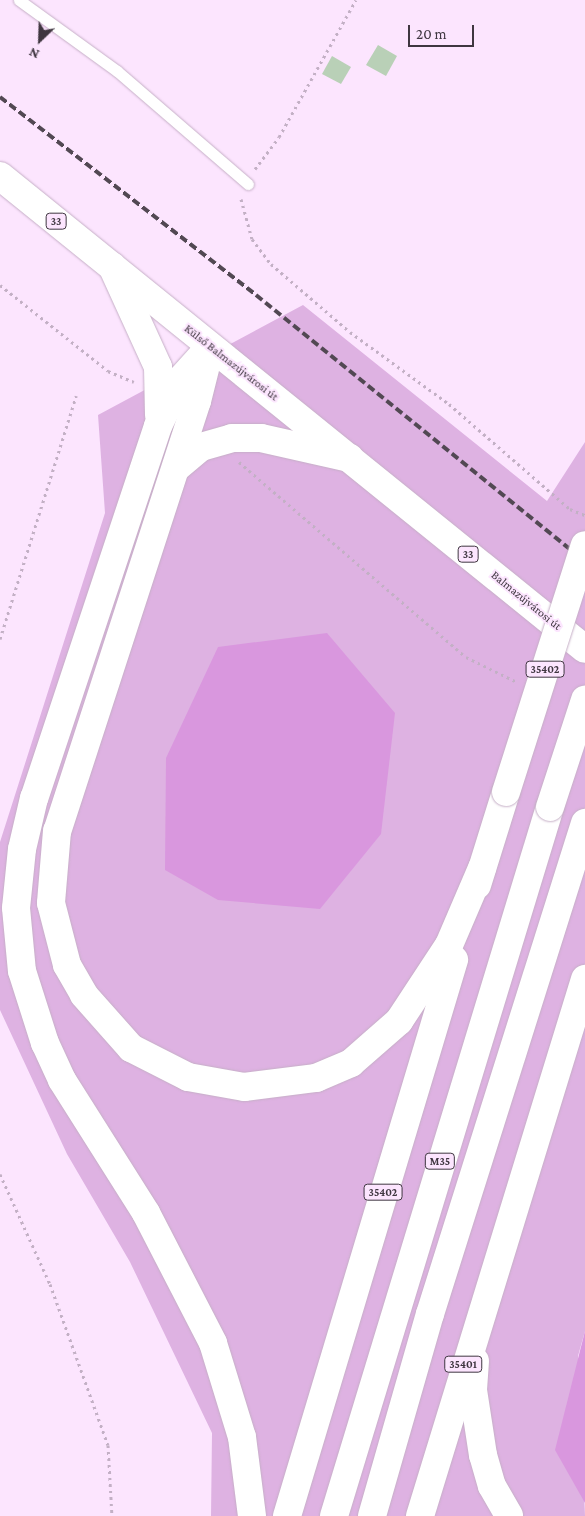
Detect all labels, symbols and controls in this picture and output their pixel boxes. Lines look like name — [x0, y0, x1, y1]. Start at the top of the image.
north arrow — [15, 15, 65, 65]
scale bar — [410, 15, 476, 47]
text: 20 m — [416, 26, 447, 42]
text: N — [26, 44, 42, 63]
road number: 33 — [45, 212, 67, 230]
street label: Külső Balmazújvárosi út — [181, 322, 281, 404]
road number: 33 — [457, 546, 479, 562]
street label: Balmazújvárosi út — [488, 568, 564, 634]
road number: 35402 — [525, 661, 565, 678]
road number: M35 — [424, 1152, 456, 1170]
road number: 35402 — [363, 1184, 403, 1200]
road number: 35401 — [444, 1356, 482, 1372]

